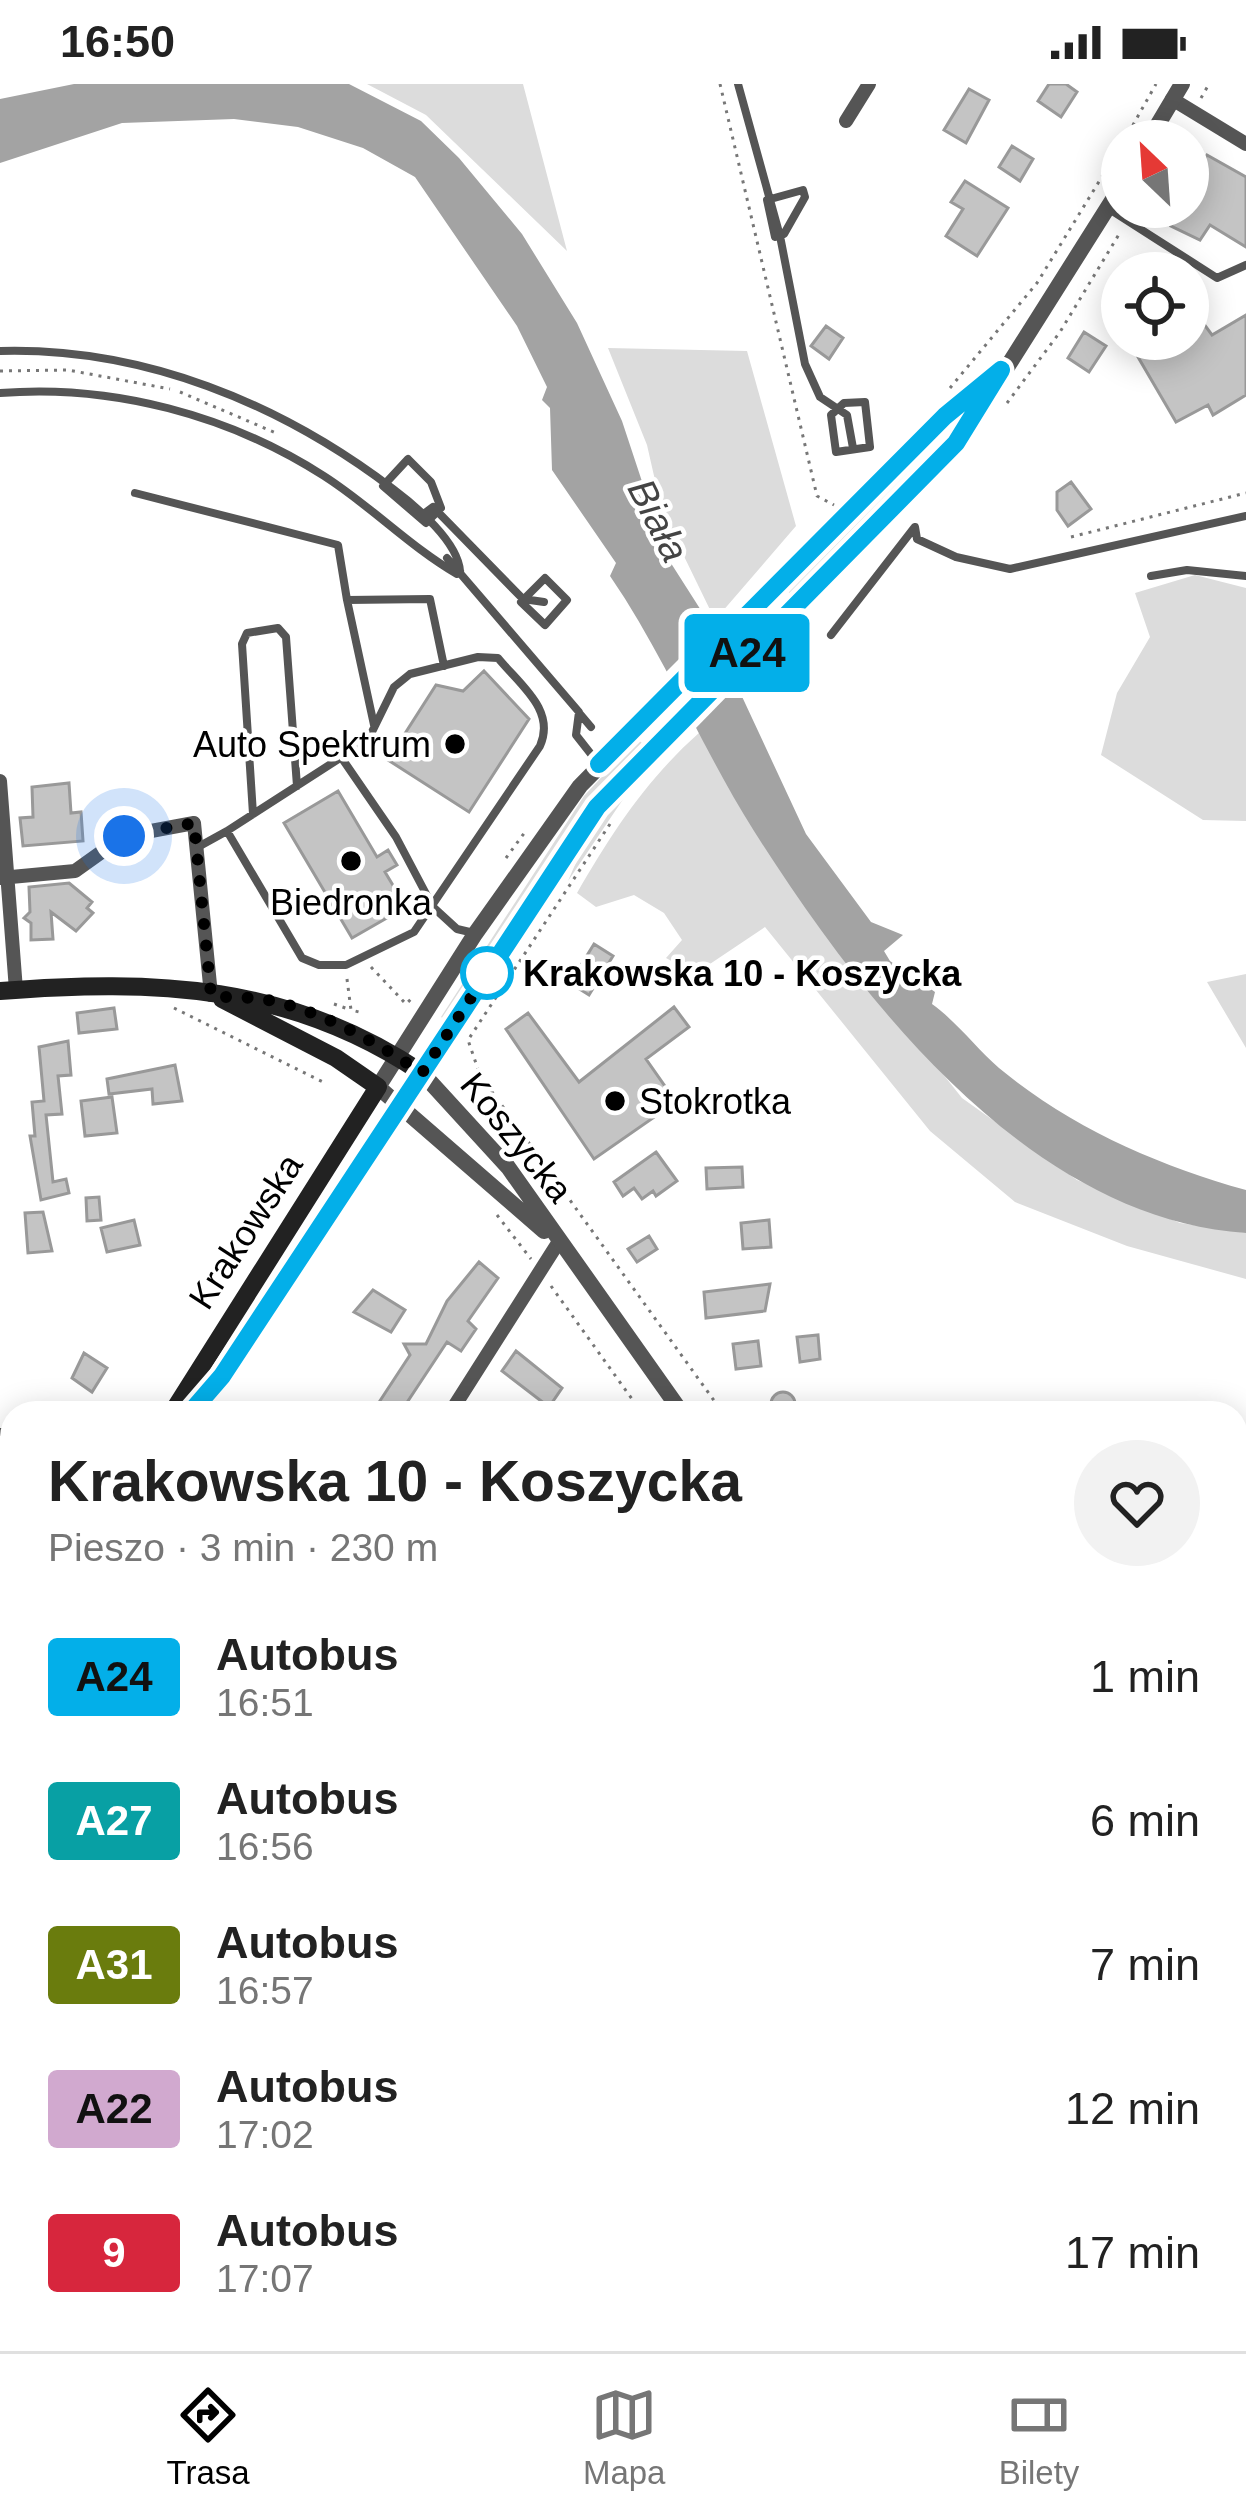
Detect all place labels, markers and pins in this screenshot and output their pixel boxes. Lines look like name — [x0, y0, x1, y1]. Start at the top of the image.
place label: Auto Spektrum — [193, 724, 431, 765]
marker: Auto Spektrum — [442, 731, 468, 757]
marker: Biedronka — [338, 848, 364, 874]
place label: Biedronka — [270, 882, 433, 923]
marker: Krakowska 10 - Koszycka — [462, 948, 512, 998]
place label: Krakowska 10 - Koszycka — [523, 953, 962, 994]
place label: Stokrotka — [639, 1081, 792, 1122]
marker: Stokrotka — [602, 1088, 628, 1114]

